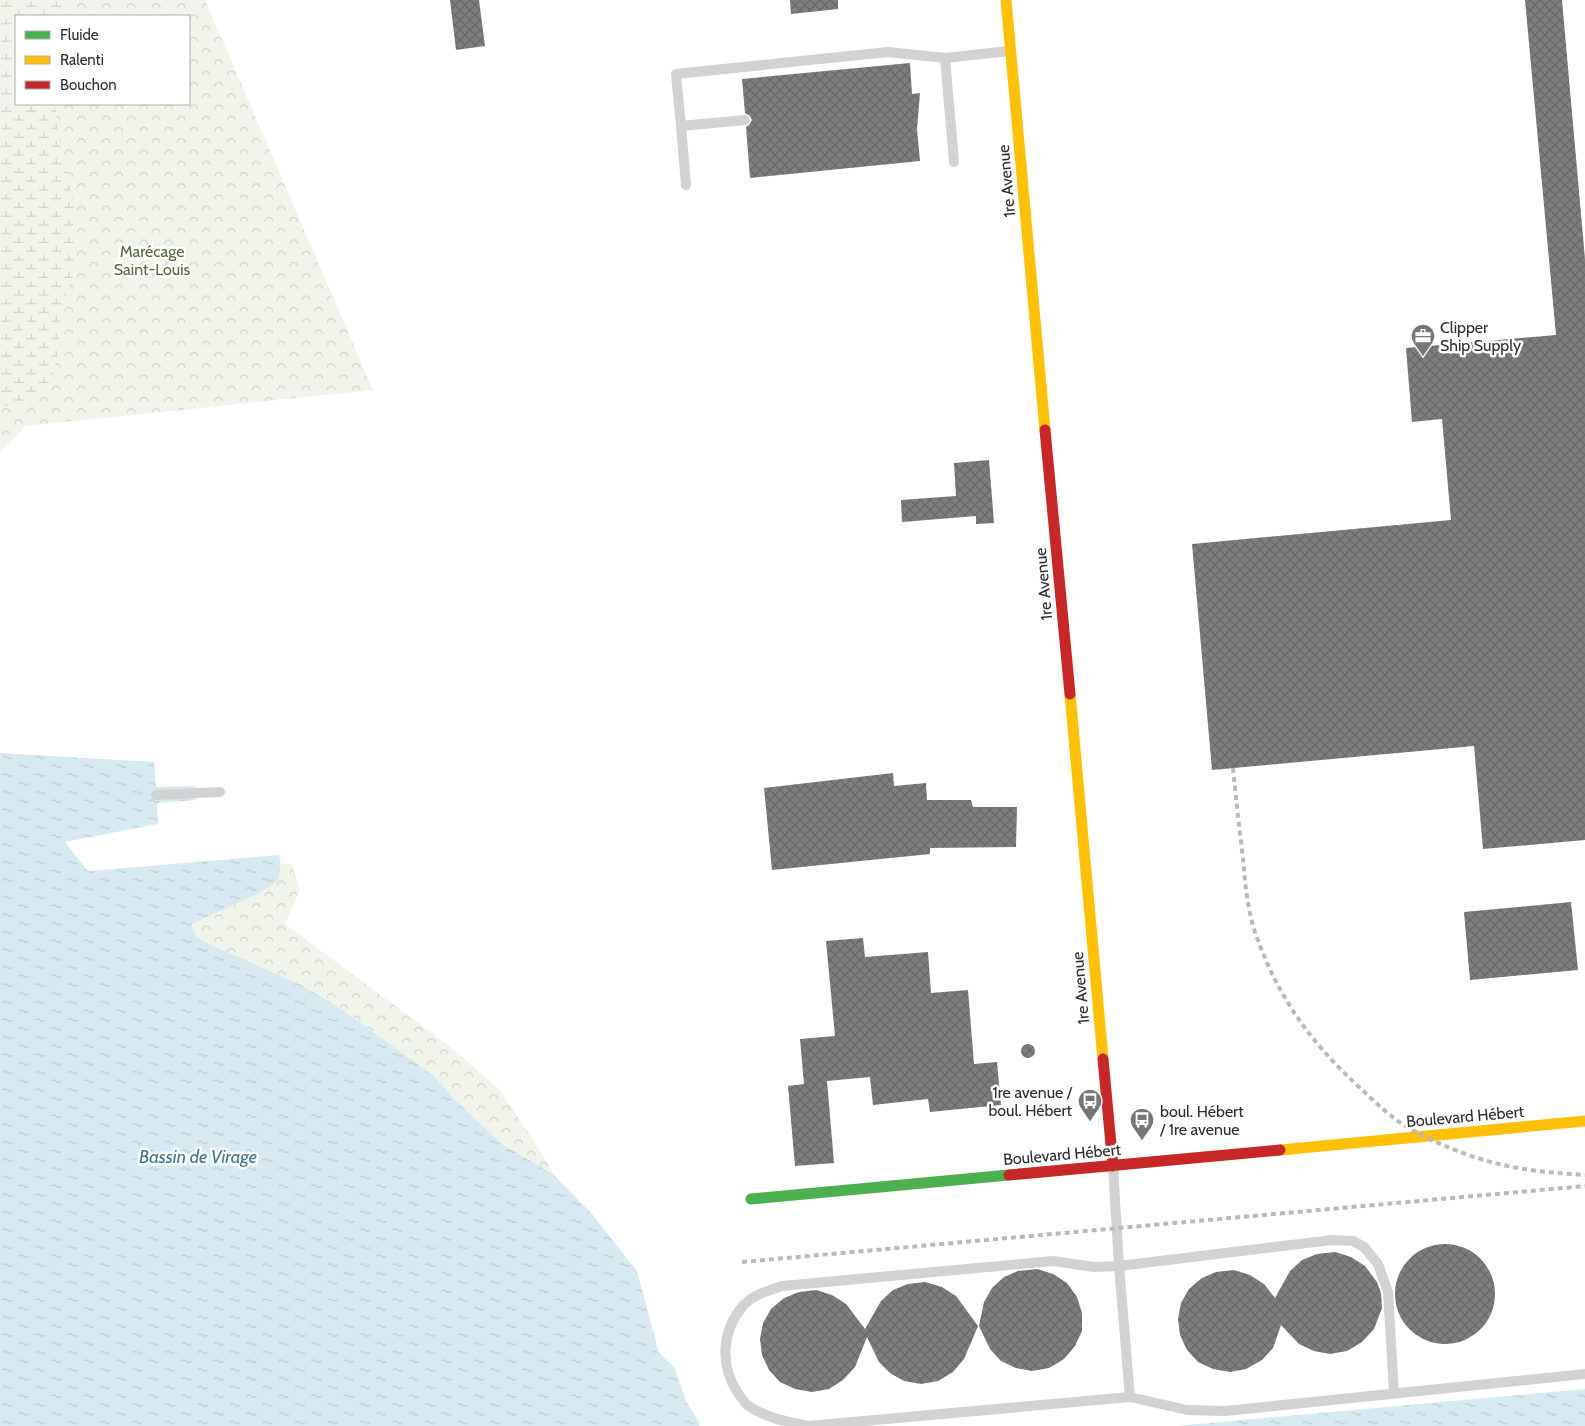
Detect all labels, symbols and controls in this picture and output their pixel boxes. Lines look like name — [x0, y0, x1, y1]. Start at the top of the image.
legend — [15, 15, 190, 105]
text: Fluide — [60, 26, 99, 44]
text: Ralenti — [60, 51, 104, 69]
text: Bouchon — [60, 76, 117, 94]
street label: 1re Avenue — [994, 144, 1019, 218]
park label: Marécage Saint-Louis — [114, 242, 191, 279]
place label: Clipper Ship Supply — [1440, 318, 1521, 355]
office icon: Clipper Ship Supply — [1410, 323, 1436, 357]
street label: 1re Avenue — [1031, 547, 1056, 621]
street label: 1re Avenue — [1068, 951, 1093, 1025]
place label: 1re avenue / boul. Hébert — [988, 1083, 1073, 1120]
bus stop icon: 1re avenue / boul. Hébert — [1077, 1088, 1103, 1122]
place label: boul. Hébert / 1re avenue — [1159, 1102, 1244, 1139]
street label: Boulevard Hébert — [1405, 1102, 1525, 1131]
bus stop icon: boul. Hébert / 1re avenue — [1129, 1107, 1155, 1141]
street label: Boulevard Hébert — [1002, 1140, 1122, 1169]
water label: Bassin de Virage — [139, 1146, 257, 1168]

